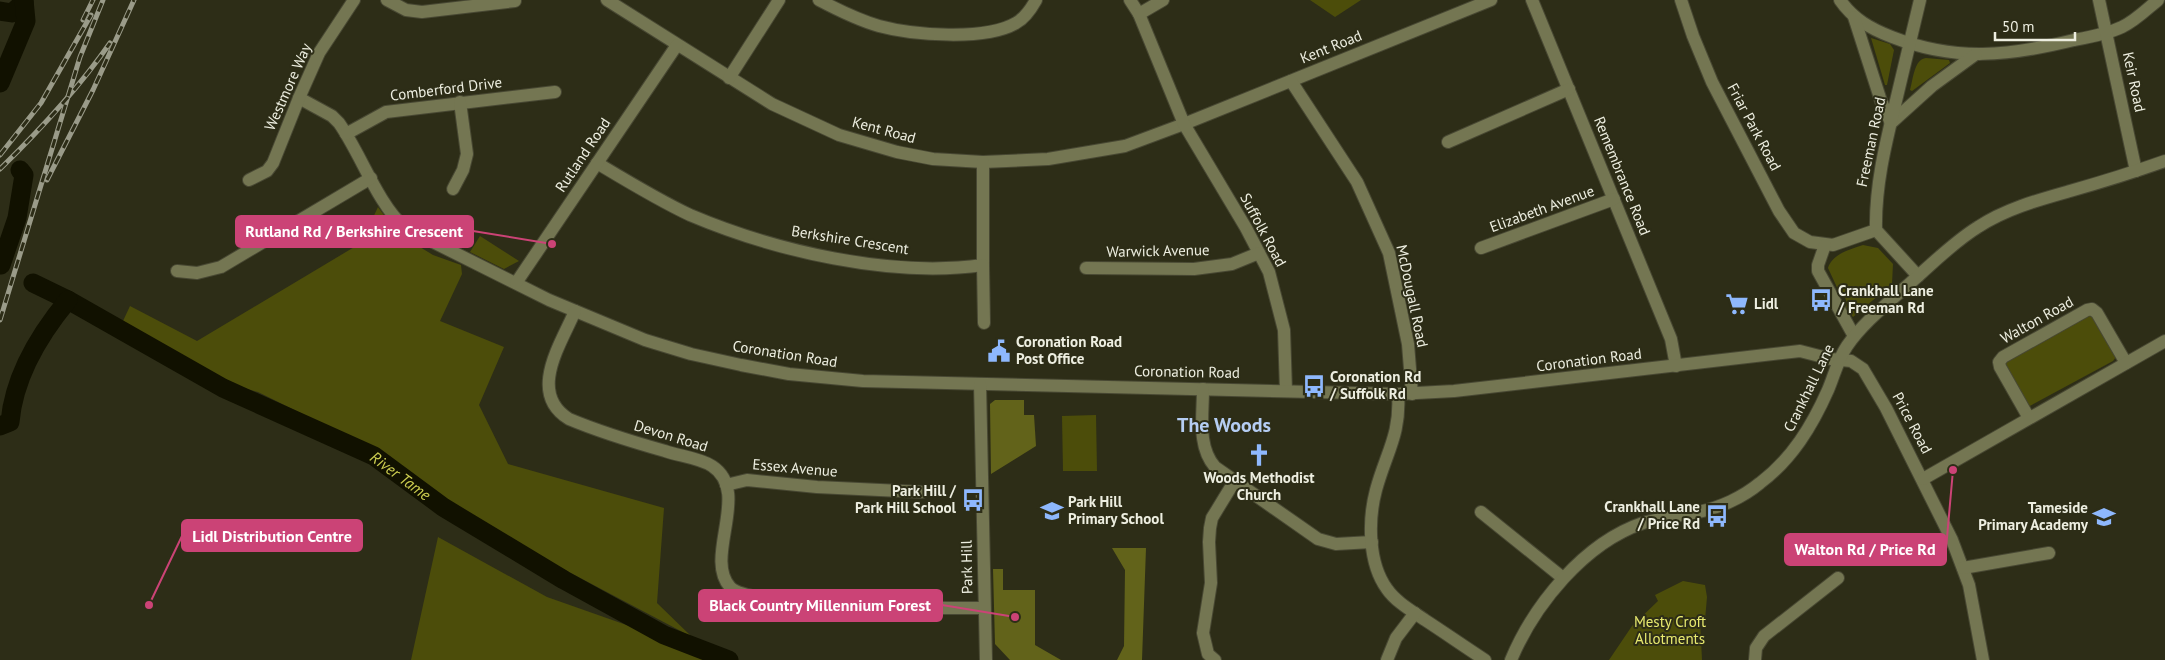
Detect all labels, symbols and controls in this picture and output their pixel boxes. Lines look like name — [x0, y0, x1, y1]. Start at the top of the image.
scale bar — [1995, 10, 2075, 42]
text: 50 m — [2002, 17, 2035, 36]
street label: Kent Road — [1297, 26, 1365, 68]
street label: Westmore Way — [260, 40, 315, 133]
street label: Keir Road — [2119, 50, 2150, 114]
street label: Comberford Drive — [389, 72, 503, 105]
street label: Friar Park Road — [1723, 80, 1785, 174]
street label: Freeman Road — [1852, 95, 1889, 189]
street label: Kent Road — [850, 112, 918, 147]
street label: Rutland Road — [551, 114, 614, 196]
street label: Remembrance Road — [1590, 114, 1655, 238]
street label: Elizabeth Avenue — [1487, 181, 1597, 236]
street label: Suffolk Road — [1236, 190, 1291, 270]
callout: Rutland Rd / Berkshire Crescent — [236, 216, 473, 247]
text: Rutland Rd / Berkshire Crescent — [245, 221, 463, 241]
street label: Berkshire Crescent — [790, 221, 910, 258]
street label: Warwick Avenue — [1106, 240, 1210, 261]
street label: McDougall Road — [1392, 243, 1433, 349]
place label: Crankhall Lane / Freeman Rd — [1837, 281, 1934, 317]
bus stop icon: Crankhall Lane / Freeman Rd — [1808, 287, 1834, 313]
supermarket icon: Lidl — [1724, 291, 1750, 317]
street label: Walton Road — [1997, 292, 2077, 347]
place label: Lidl — [1754, 294, 1779, 313]
place label: Coronation Road Post Office — [1016, 332, 1122, 368]
street label: Coronation Road — [731, 336, 839, 371]
public building icon: Coronation Road Post Office — [986, 338, 1012, 364]
street label: Crankhall Lane — [1779, 341, 1838, 435]
street label: Coronation Road — [1535, 344, 1643, 375]
street label: Coronation Road — [1134, 361, 1240, 382]
place label: Coronation Rd / Suffolk Rd — [1329, 367, 1421, 403]
bus stop icon: Coronation Rd / Suffolk Rd — [1301, 373, 1327, 399]
street label: Price Road — [1888, 389, 1937, 457]
district label: The Woods — [1177, 412, 1271, 438]
street label: Devon Road — [632, 415, 710, 456]
church icon: Woods Methodist Church — [1246, 442, 1272, 468]
water label: River Tame — [366, 447, 435, 505]
street label: Essex Avenue — [752, 454, 839, 481]
place label: Woods Methodist Church — [1203, 468, 1315, 504]
place label: Park Hill / Park Hill School — [855, 481, 957, 517]
bus stop icon: Park Hill / Park Hill School — [960, 487, 986, 513]
place label: Park Hill Primary School — [1068, 492, 1164, 528]
place label: Crankhall Lane / Price Rd — [1604, 497, 1700, 533]
school or university icon: Park Hill Primary School — [1039, 498, 1065, 524]
place label: Tameside Primary Academy — [1978, 498, 2089, 534]
bus stop icon: Crankhall Lane / Price Rd — [1704, 503, 1730, 529]
school or university icon: Tameside Primary Academy — [2091, 504, 2117, 530]
callout: Lidl Distribution Centre — [182, 520, 362, 551]
text: Lidl Distribution Centre — [192, 526, 352, 546]
callout: Walton Rd / Price Rd — [1785, 534, 1946, 565]
street label: Park Hill — [957, 539, 976, 594]
text: Walton Rd / Price Rd — [1794, 539, 1936, 559]
callout: Black Country Millennium Forest — [699, 590, 942, 621]
text: Black Country Millennium Forest — [709, 595, 931, 615]
park label: Mesty Croft Allotments — [1634, 612, 1706, 648]

